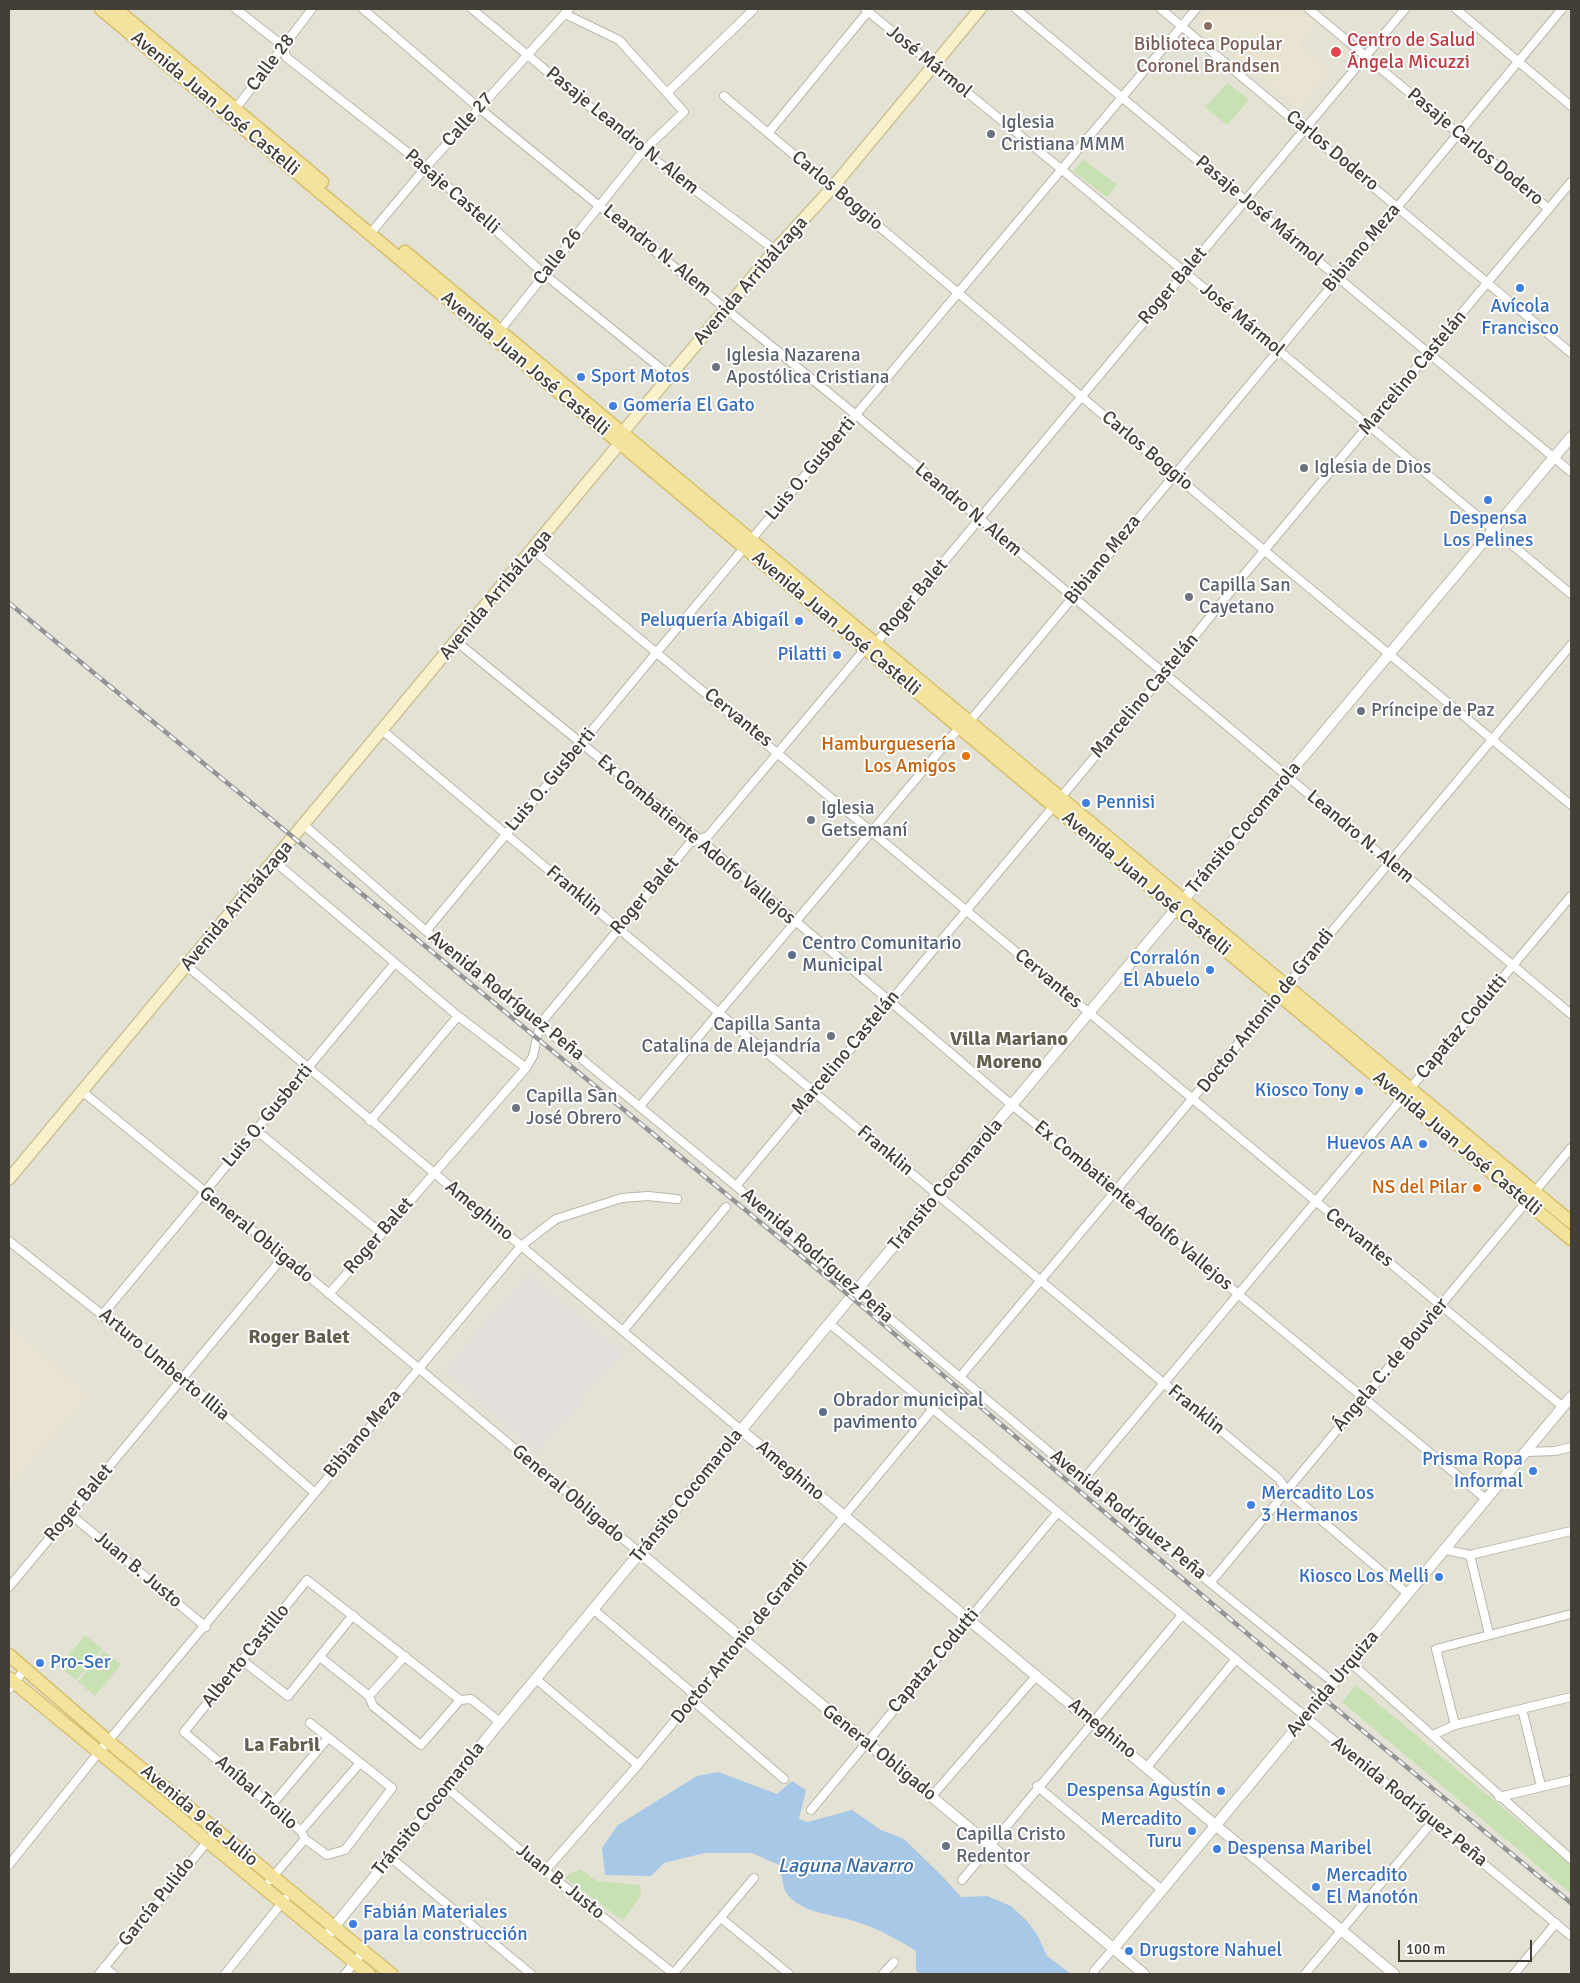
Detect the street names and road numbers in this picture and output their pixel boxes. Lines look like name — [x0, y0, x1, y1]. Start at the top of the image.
street label: José Mármol — [882, 21, 976, 103]
street label: Avenida Juan José Castelli — [126, 27, 304, 181]
street label: Calle 28 — [242, 30, 300, 96]
street label: Pasaje Leandro N. Alem — [541, 62, 703, 200]
street label: Pasaje Carlos Dodero — [1402, 83, 1548, 211]
street label: Calle 27 — [437, 88, 499, 152]
street label: Carlos Dodero — [1281, 106, 1383, 196]
street label: Pasaje Castelli — [400, 145, 504, 239]
street label: Carlos Boggio — [787, 146, 887, 236]
street label: Pasaje José Mármol — [1190, 151, 1328, 271]
street label: Bibiano Meza — [1318, 199, 1406, 297]
street label: Leandro N. Alem — [598, 200, 716, 302]
street label: Avenida Arribálzaga — [689, 212, 813, 350]
street label: Calle 26 — [529, 224, 587, 290]
street label: Roger Balet — [1134, 243, 1212, 329]
street label: José Mármol — [1195, 278, 1289, 362]
street label: Avenida Juan José Castelli — [436, 287, 614, 441]
street label: Marcelino Castelán — [1354, 306, 1472, 440]
street label: Carlos Boggio — [1097, 406, 1197, 496]
street label: Luis O. Gusberti — [761, 413, 861, 525]
street label: Leandro N. Alem — [910, 458, 1026, 562]
street label: Bibiano Meza — [1060, 511, 1146, 609]
street label: Avenida Arribálzaga — [435, 525, 557, 665]
street label: Avenida Juan José Castelli — [747, 547, 925, 701]
street label: Roger Balet — [875, 555, 953, 641]
street label: Marcelino Castelán — [1086, 629, 1204, 763]
street label: Cervantes — [699, 684, 777, 752]
street label: Luis O. Gusberti — [501, 724, 601, 836]
street label: Ex Combatiente Adolfo Vallejos — [592, 750, 800, 930]
street label: Tránsito Cocomarola — [1182, 757, 1306, 899]
street label: Leandro N. Alem — [1302, 785, 1418, 889]
street label: Avenida Juan José Castelli — [1057, 807, 1235, 961]
street label: Avenida Arribálzaga — [176, 836, 298, 976]
street label: Roger Balet — [606, 853, 684, 939]
street label: Franklin — [541, 861, 607, 921]
street label: Doctor Antonio de Grandi — [1193, 924, 1339, 1098]
street label: Avenida Rodríguez Peña — [423, 926, 589, 1066]
street label: Cervantes — [1010, 944, 1086, 1014]
street label: Capataz Codutti — [1412, 970, 1512, 1084]
street label: Marcelino Castelán — [787, 986, 905, 1120]
street label: Luis O. Gusberti — [218, 1060, 318, 1172]
street label: Avenida Juan José Castelli — [1368, 1067, 1546, 1221]
street label: Tránsito Cocomarola — [884, 1114, 1008, 1256]
street label: Ex Combatiente Adolfo Vallejos — [1029, 1116, 1237, 1296]
street label: Franklin — [852, 1121, 918, 1181]
street label: Ameghino — [440, 1176, 518, 1246]
street label: General Obligado — [194, 1182, 318, 1288]
street label: Avenida Rodríguez Peña — [736, 1184, 898, 1328]
street label: Roger Balet — [339, 1193, 419, 1279]
street label: Cervantes — [1320, 1204, 1398, 1272]
street label: Ángela C. de Bouvier — [1329, 1294, 1453, 1436]
street label: Arturo Umberto Illia — [94, 1304, 234, 1426]
street label: Franklin — [1163, 1380, 1229, 1440]
street label: Bibiano Meza — [319, 1385, 407, 1483]
street label: Tránsito Cocomarola — [626, 1424, 748, 1568]
street label: Ameghino — [751, 1436, 829, 1506]
street label: General Obligado — [507, 1440, 629, 1548]
street label: Avenida Rodríguez Peña — [1045, 1445, 1211, 1585]
street label: Roger Balet — [40, 1460, 118, 1546]
street label: Juan B. Justo — [90, 1527, 186, 1613]
street label: Doctor Antonio de Grandi — [667, 1555, 813, 1729]
street label: Alberto Castillo — [197, 1600, 295, 1712]
street label: Capataz Codutti — [884, 1604, 984, 1718]
street label: Avenida Urquiza — [1282, 1626, 1384, 1742]
street label: Ameghino — [1063, 1694, 1141, 1764]
street label: General Obligado — [817, 1700, 941, 1806]
street label: Avenida Rodríguez Peña — [1326, 1732, 1492, 1872]
street label: Tránsito Cocomarola — [368, 1737, 490, 1881]
street label: Aníbal Troilo — [210, 1751, 302, 1835]
street label: Avenida 9 de Julio — [136, 1760, 262, 1872]
street label: Juan B. Justo — [511, 1839, 609, 1925]
street label: García Pulido — [114, 1853, 200, 1951]

